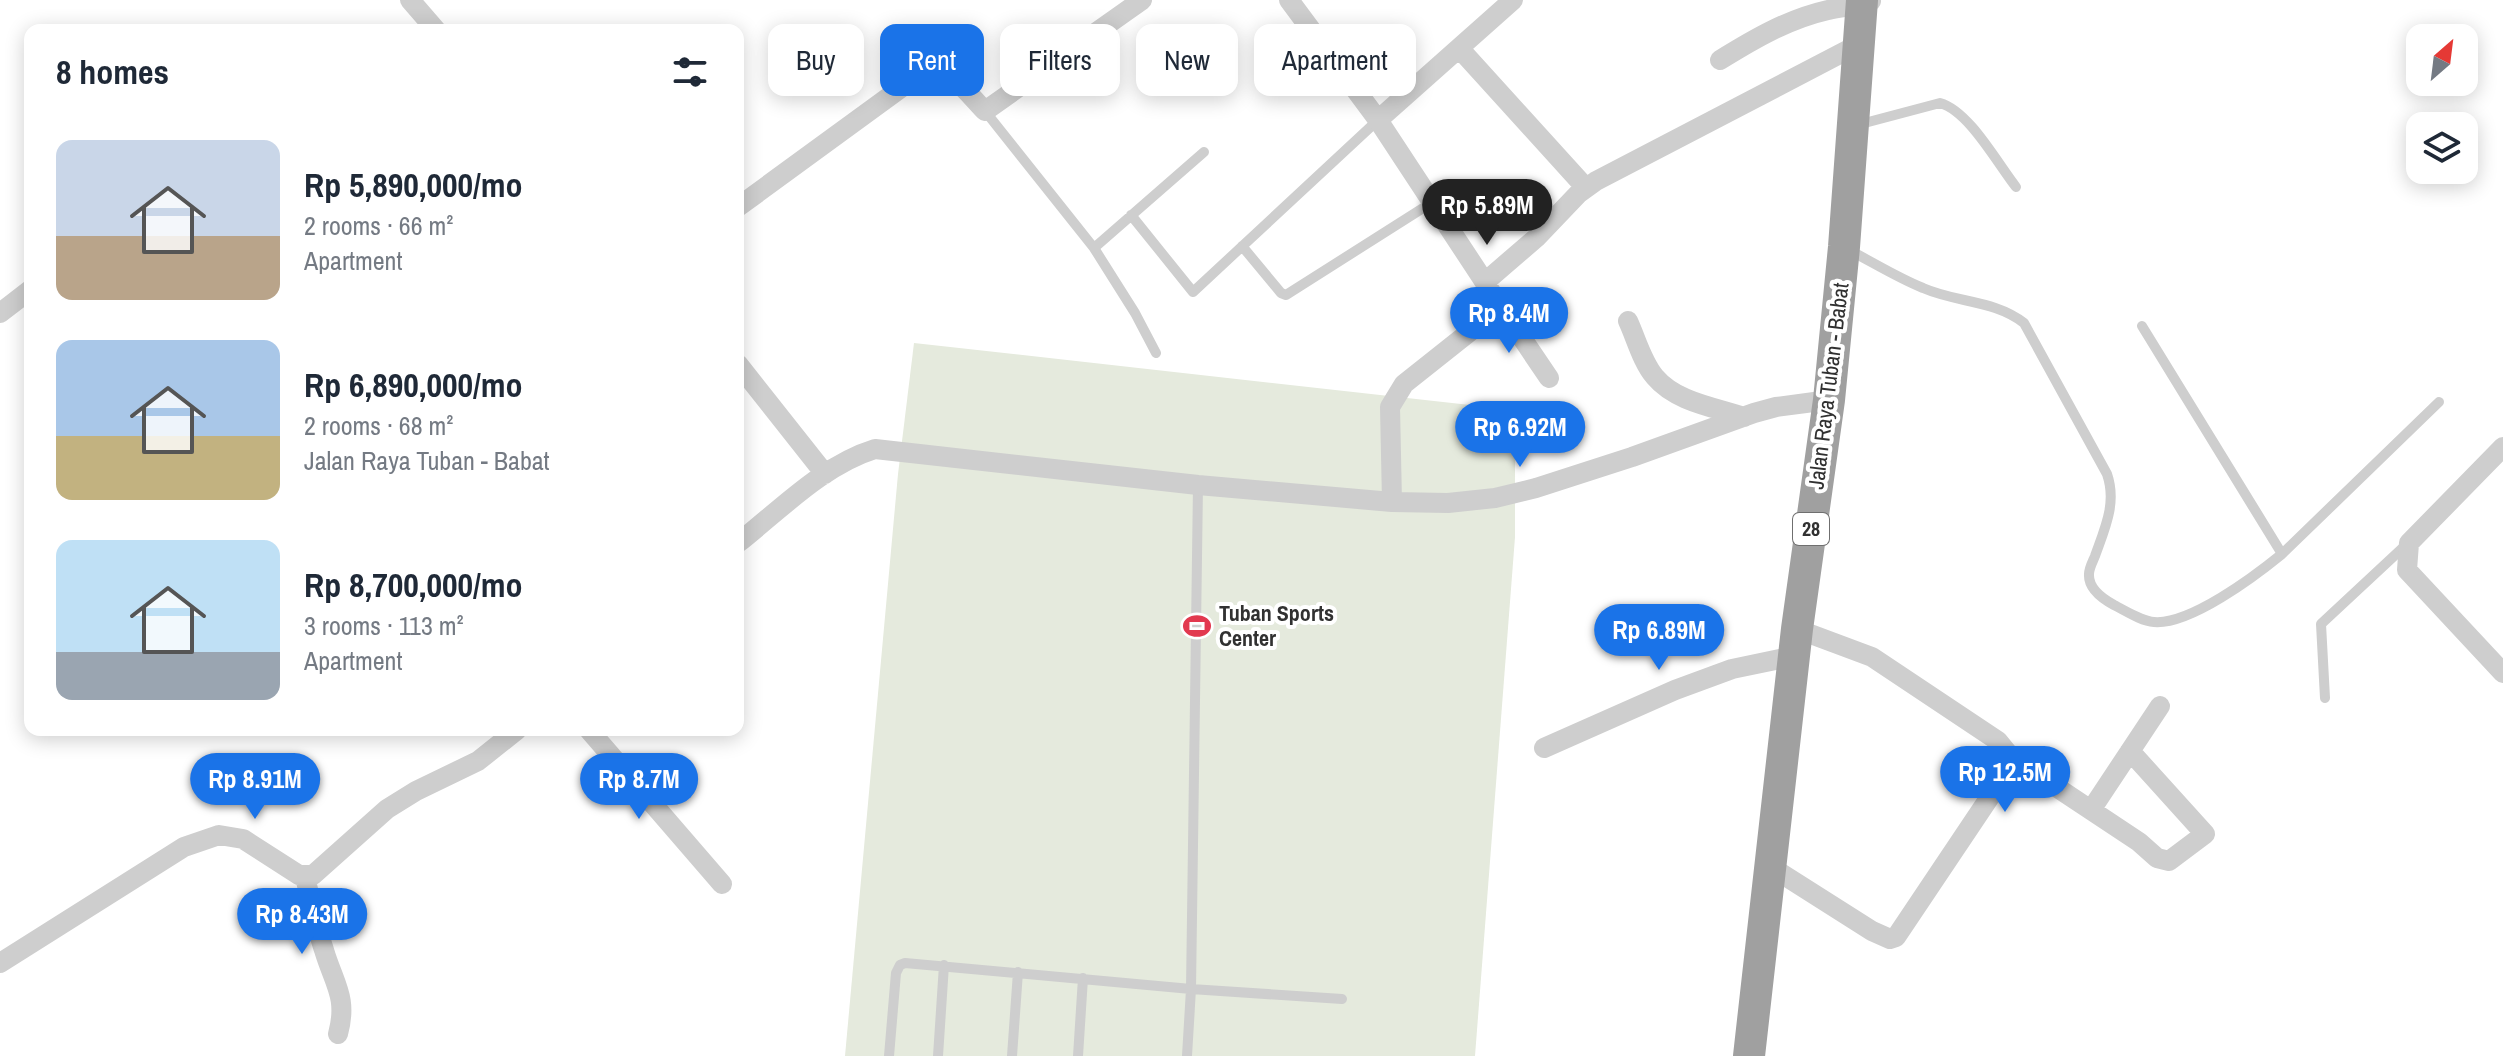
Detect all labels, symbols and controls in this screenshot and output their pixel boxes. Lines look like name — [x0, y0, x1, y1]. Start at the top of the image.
chip: Buy — [768, 24, 864, 96]
chip: Rent — [880, 24, 984, 96]
chip: Filters — [1000, 24, 1120, 96]
chip: New — [1136, 24, 1238, 96]
chip: Apartment — [1254, 24, 1416, 96]
north arrow — [2406, 24, 2478, 96]
map controls — [2406, 24, 2478, 184]
text: 8 homes — [56, 49, 169, 95]
icon: filters — [668, 50, 712, 94]
button: layers — [2406, 112, 2478, 184]
text: Rp 5,890,000/mo — [304, 162, 523, 208]
icon: home — [120, 172, 216, 268]
pin: Rp 5.89M — [1404, 179, 1570, 247]
text: Rp 5.89M — [1440, 187, 1534, 222]
text: 2 rooms · 66 m² — [304, 208, 453, 243]
text: Apartment — [304, 243, 402, 278]
street label: Jalan Raya Tuban - Babat — [1800, 281, 1856, 491]
pin: Rp 8.4M — [1435, 287, 1583, 355]
text: Rp 8.4M — [1468, 295, 1550, 330]
text: Rp 6,890,000/mo — [304, 362, 523, 408]
icon: home — [120, 372, 216, 468]
pin: Rp 6.92M — [1437, 401, 1603, 469]
text: 2 rooms · 68 m² — [304, 408, 453, 443]
text: Rp 6.92M — [1473, 409, 1567, 444]
text: Jalan Raya Tuban - Babat — [304, 443, 550, 478]
road number: 28 — [1793, 513, 1829, 545]
text: Rp 8,700,000/mo — [304, 562, 523, 608]
icon: home — [120, 572, 216, 668]
place label: Tuban Sports Center — [1219, 598, 1334, 653]
pin: Rp 6.89M — [1576, 604, 1742, 672]
text: 3 rooms · 113 m² — [304, 608, 464, 643]
sports icon: Tuban Sports Center — [1182, 611, 1212, 641]
text: Rp 6.89M — [1612, 612, 1706, 647]
text: Apartment — [304, 643, 402, 678]
pin: Rp 12.5M — [1922, 746, 2088, 814]
pin: Rp 8.91M — [172, 753, 338, 821]
pin: Rp 8.7M — [565, 753, 713, 821]
text: Rp 12.5M — [1958, 754, 2052, 789]
text: Rp 8.91M — [208, 761, 302, 796]
text: Rp 8.7M — [598, 761, 680, 796]
pin: Rp 8.43M — [219, 888, 385, 956]
text: Rp 8.43M — [255, 896, 349, 931]

